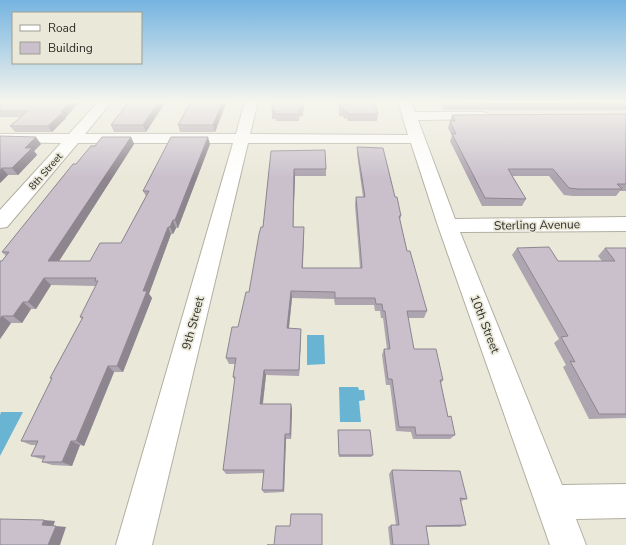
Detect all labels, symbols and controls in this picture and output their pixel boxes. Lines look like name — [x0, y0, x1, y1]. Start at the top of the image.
legend — [12, 12, 142, 64]
text: Road — [48, 20, 76, 36]
text: Building — [48, 40, 93, 56]
street label: 8th Street — [26, 150, 66, 193]
street label: Sterling Avenue — [494, 216, 580, 234]
street label: 10th Street — [467, 293, 504, 356]
street label: 9th Street — [178, 294, 208, 351]

